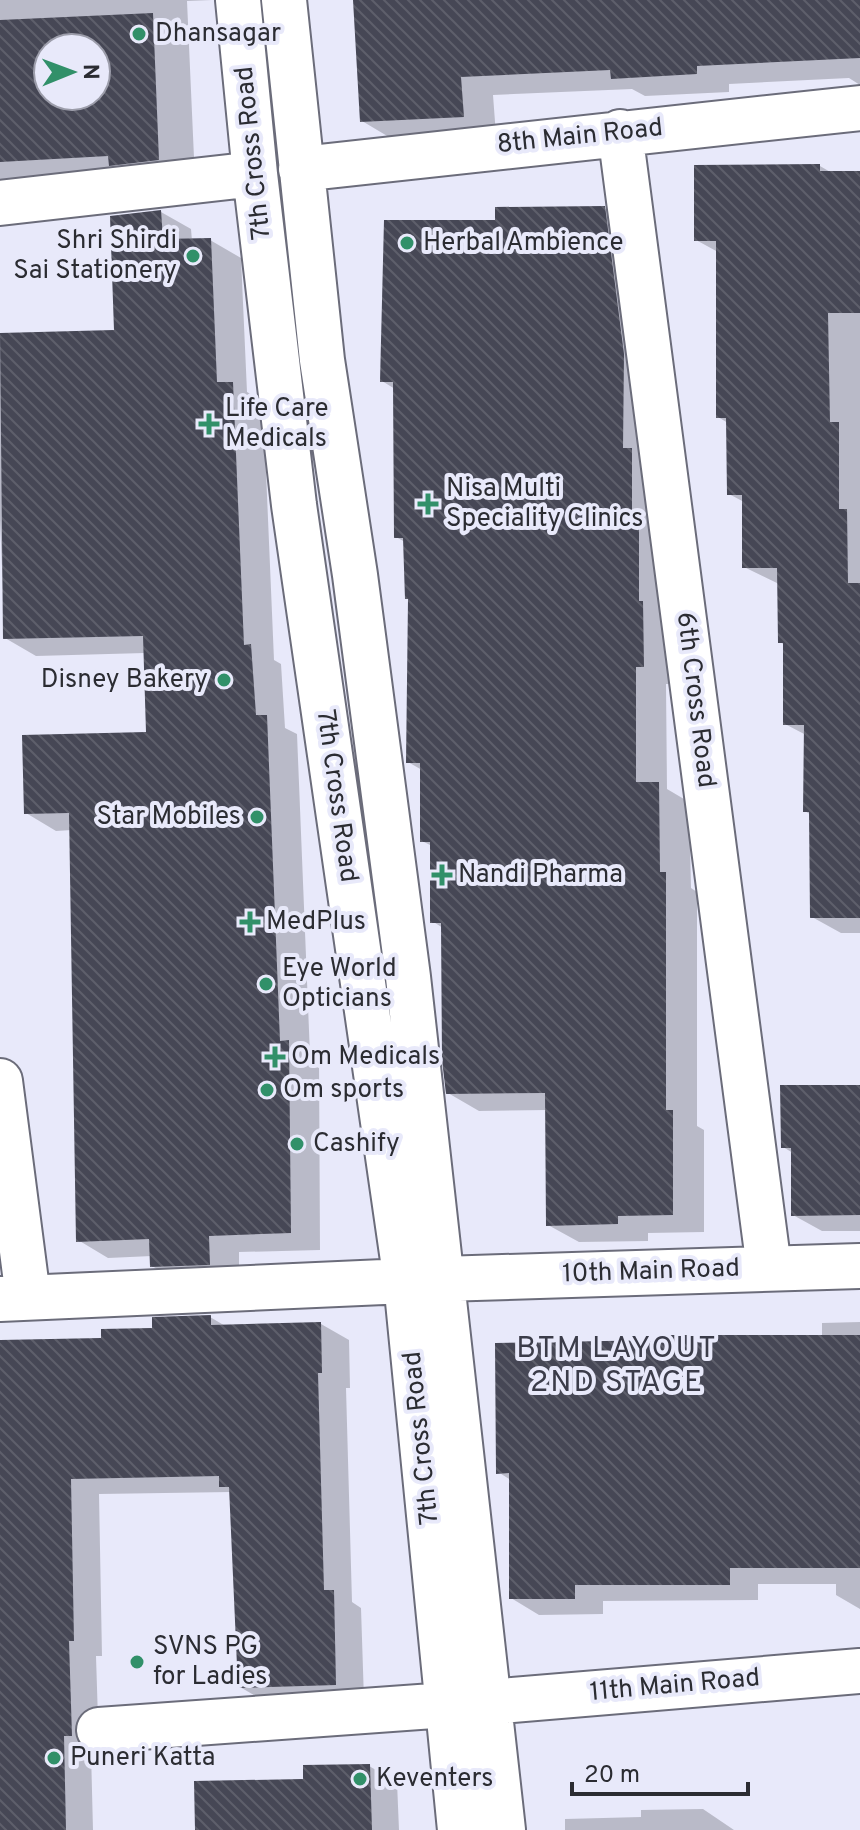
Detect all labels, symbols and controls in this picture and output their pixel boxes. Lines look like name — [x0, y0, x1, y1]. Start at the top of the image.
place label: Dhansagar — [155, 18, 281, 51]
marker: Dhansagar — [130, 25, 148, 43]
north arrow — [32, 32, 112, 112]
text: N — [76, 64, 103, 80]
street label: 7th Cross Road — [228, 65, 280, 241]
street label: 8th Main Road — [495, 112, 665, 162]
place label: Shri Shirdi Sai Stationery — [13, 225, 177, 288]
place label: Herbal Ambience — [423, 227, 623, 260]
marker: Herbal Ambience — [398, 234, 416, 252]
marker: Shri Shirdi Sai Stationery — [184, 247, 202, 265]
place label: Life Care Medicals — [225, 393, 329, 456]
marker: Life Care Medicals — [200, 415, 218, 433]
place label: Nisa Multi Speciality Clinics — [446, 473, 643, 536]
marker: Nisa Multi Speciality Clinics — [417, 493, 439, 515]
street label: 6th Cross Road — [668, 610, 722, 790]
place label: Disney Bakery — [41, 664, 208, 697]
marker: Disney Bakery — [215, 671, 233, 689]
street label: 7th Cross Road — [308, 708, 364, 884]
place label: Star Mobiles — [96, 801, 241, 834]
marker: Star Mobiles — [248, 808, 266, 826]
place label: Nandi Pharma — [458, 859, 623, 892]
marker: Nandi Pharma — [433, 866, 451, 884]
place label: MedPlus — [266, 906, 366, 939]
marker: MedPlus — [241, 913, 259, 931]
place label: Eye World Opticians — [282, 953, 397, 1016]
marker: Eye World Opticians — [257, 975, 275, 993]
place label: Om Medicals — [291, 1041, 440, 1074]
marker: Om Medicals — [266, 1048, 284, 1066]
place label: Om sports — [283, 1074, 404, 1107]
marker: Om sports — [258, 1081, 276, 1099]
place label: Cashify — [313, 1128, 400, 1161]
marker: Cashify — [288, 1135, 306, 1153]
street label: 10th Main Road — [562, 1252, 740, 1292]
district label: BTM LAYOUT 2ND STAGE — [516, 1331, 718, 1402]
street label: 7th Cross Road — [396, 1350, 448, 1526]
place label: SVNS PG for Ladies — [153, 1631, 267, 1694]
marker: SVNS PG for Ladies — [128, 1653, 146, 1671]
street label: 11th Main Road — [588, 1662, 762, 1710]
place label: Puneri Katta — [70, 1742, 216, 1775]
scale bar — [572, 1746, 748, 1796]
marker: Puneri Katta — [45, 1749, 63, 1767]
text: 20 m — [584, 1761, 640, 1791]
place label: Keventers — [376, 1763, 494, 1796]
marker: Keventers — [351, 1770, 369, 1788]

